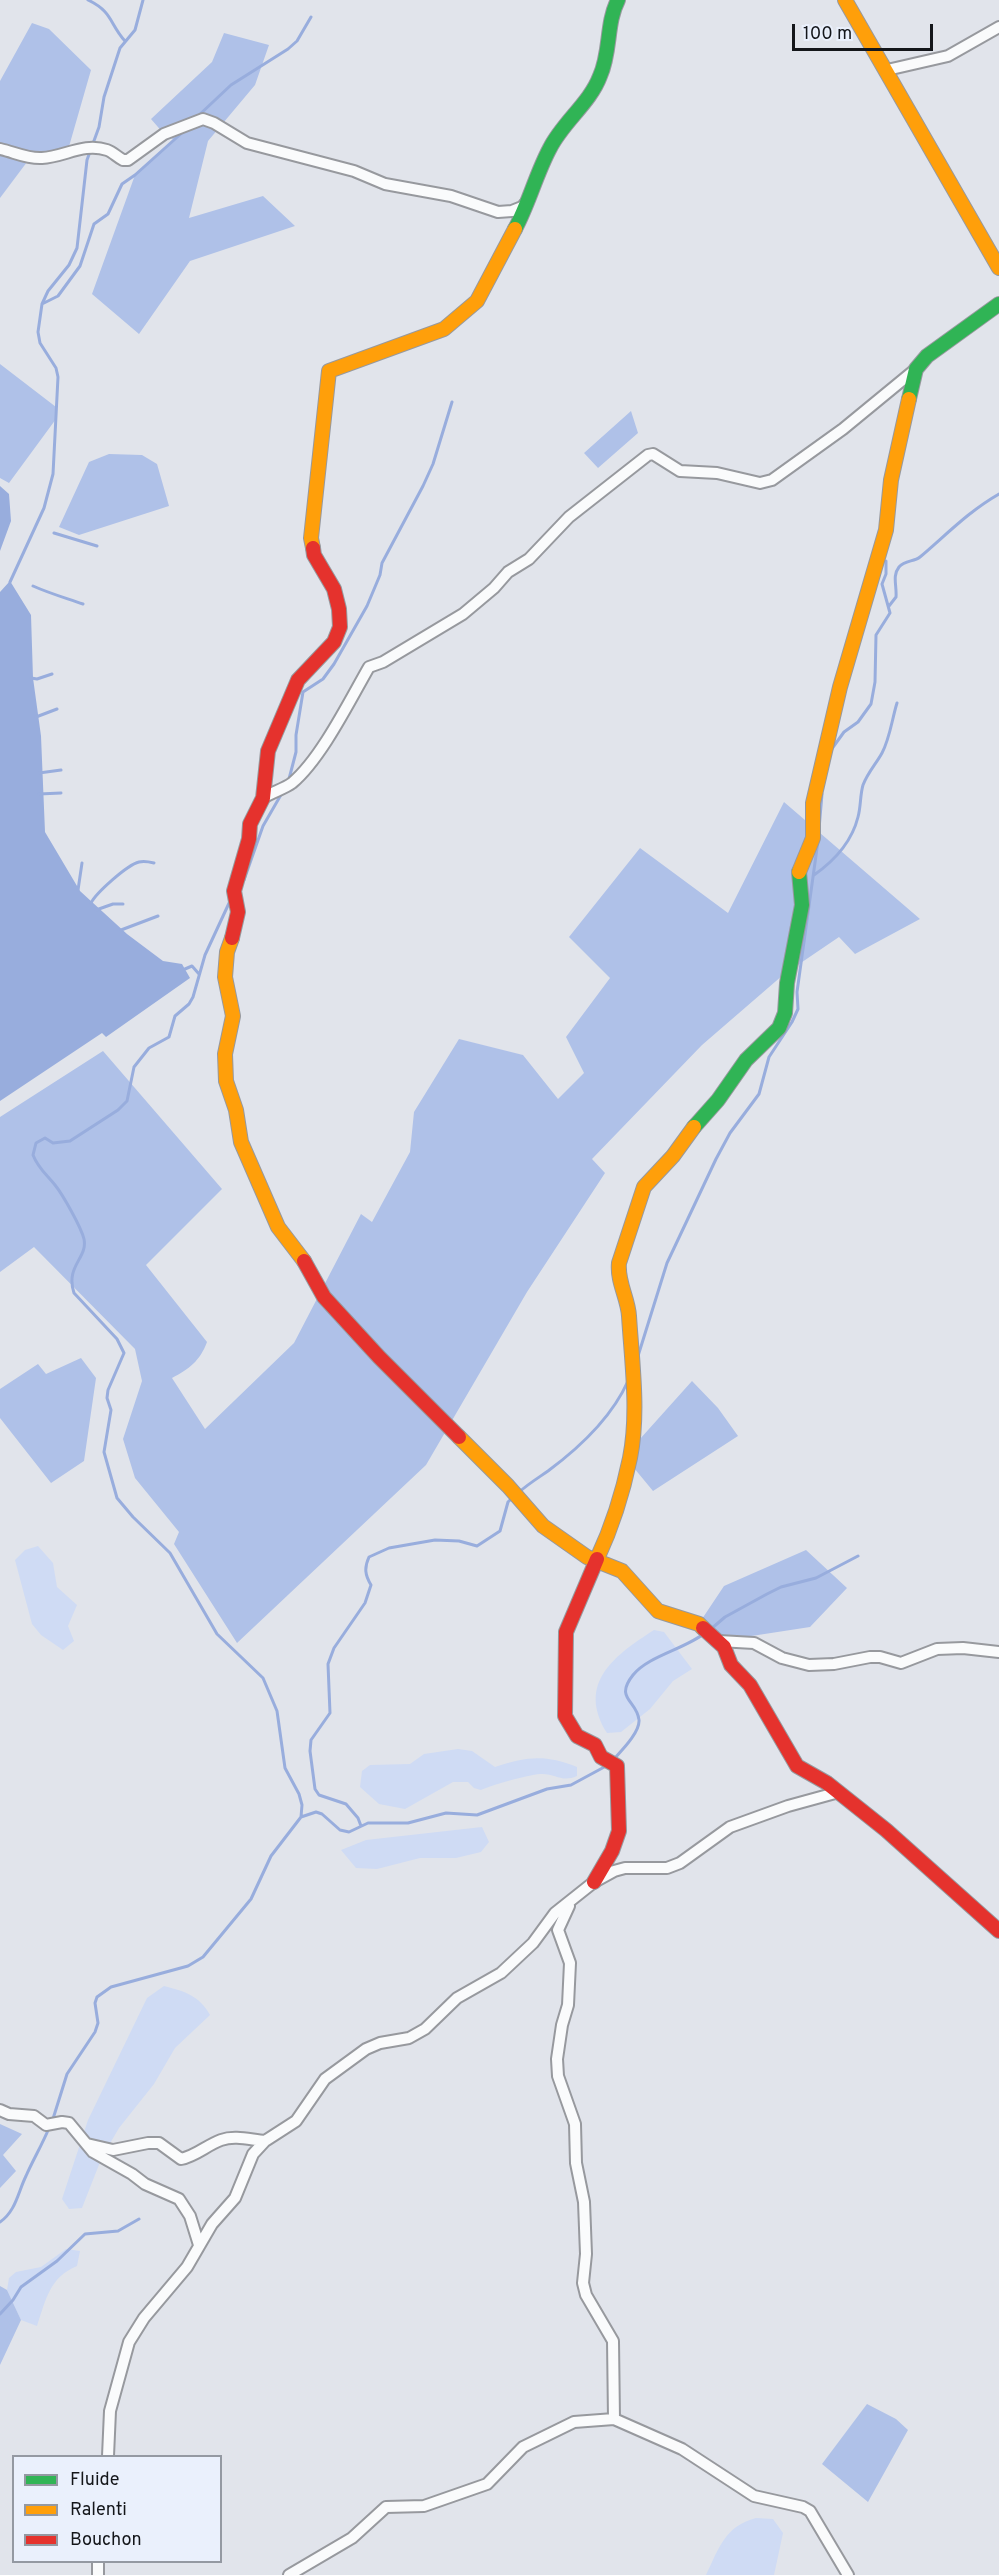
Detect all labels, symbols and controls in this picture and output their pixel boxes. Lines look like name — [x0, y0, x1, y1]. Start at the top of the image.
scale bar — [795, 12, 936, 50]
text: 100 m — [803, 23, 852, 46]
legend — [12, 2455, 222, 2563]
text: Fluide — [70, 2469, 119, 2492]
text: Ralenti — [70, 2499, 127, 2522]
text: Bouchon — [70, 2529, 142, 2552]

